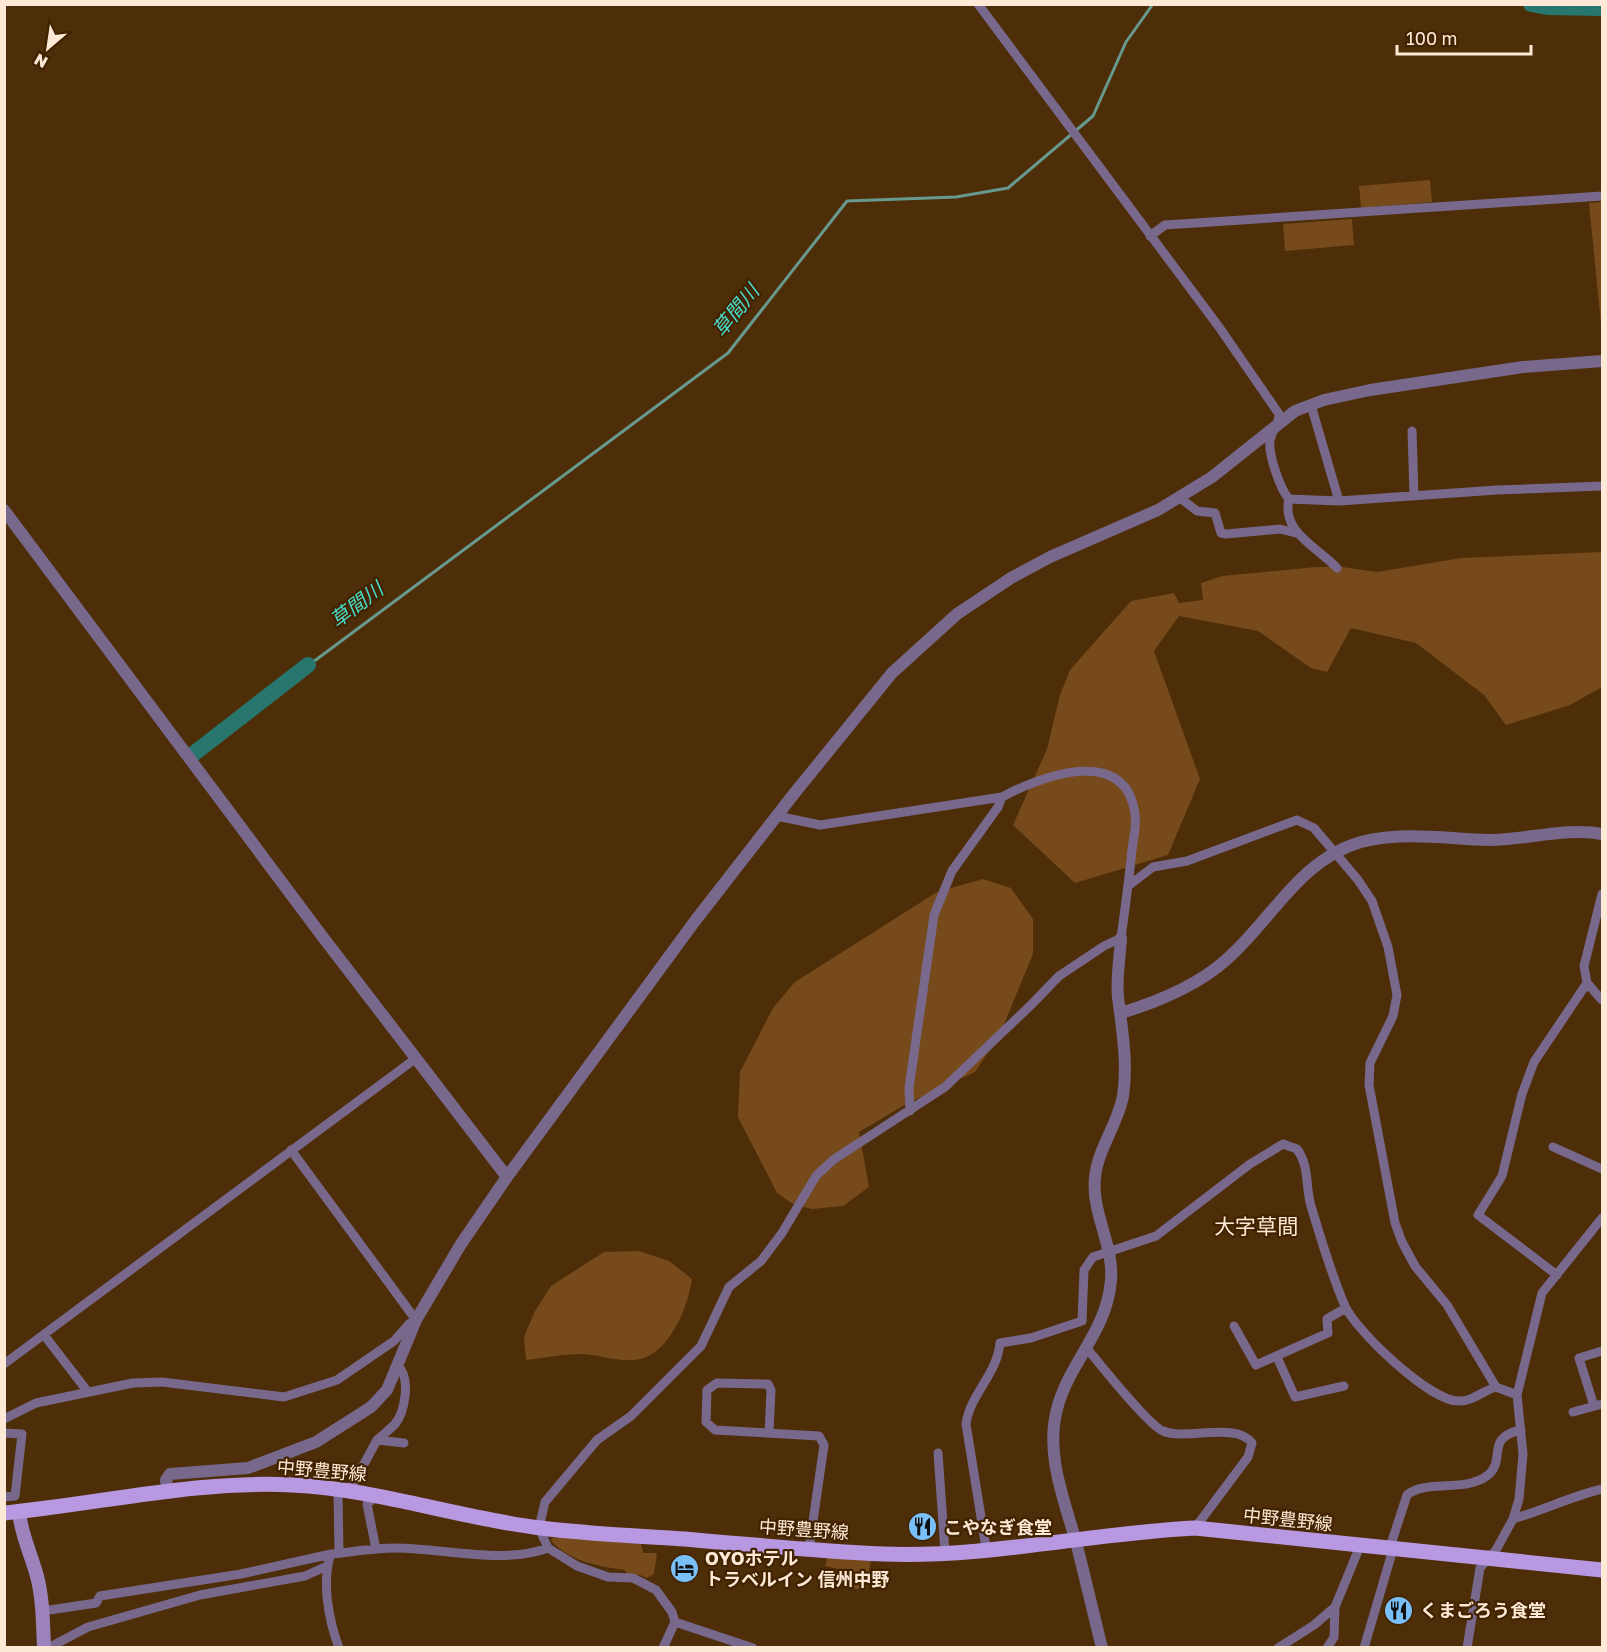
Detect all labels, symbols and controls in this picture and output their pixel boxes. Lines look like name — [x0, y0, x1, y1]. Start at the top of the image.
north arrow — [18, 18, 78, 78]
scale bar — [1397, 18, 1530, 56]
text: 100 m — [1406, 27, 1457, 49]
text: N — [31, 49, 51, 73]
water label: 草間川 — [707, 278, 764, 341]
water label: 草間川 — [325, 575, 389, 632]
district label: 大字草間 — [1214, 1213, 1298, 1239]
street label: 中野豊野線 — [276, 1455, 368, 1485]
street label: 中野豊野線 — [1242, 1503, 1334, 1535]
restaurant icon: こやなぎ食堂 — [907, 1511, 939, 1543]
street label: 中野豊野線 — [758, 1515, 850, 1543]
place label: こやなぎ食堂 — [944, 1516, 1052, 1538]
place label: OYOホテル トラベルイン 信州中野 — [705, 1547, 890, 1590]
hotel icon: OYOホテル トラベルイン 信州中野 — [668, 1552, 700, 1584]
restaurant icon: くまごろう食堂 — [1383, 1594, 1415, 1626]
place label: くまごろう食堂 — [1420, 1599, 1546, 1621]

